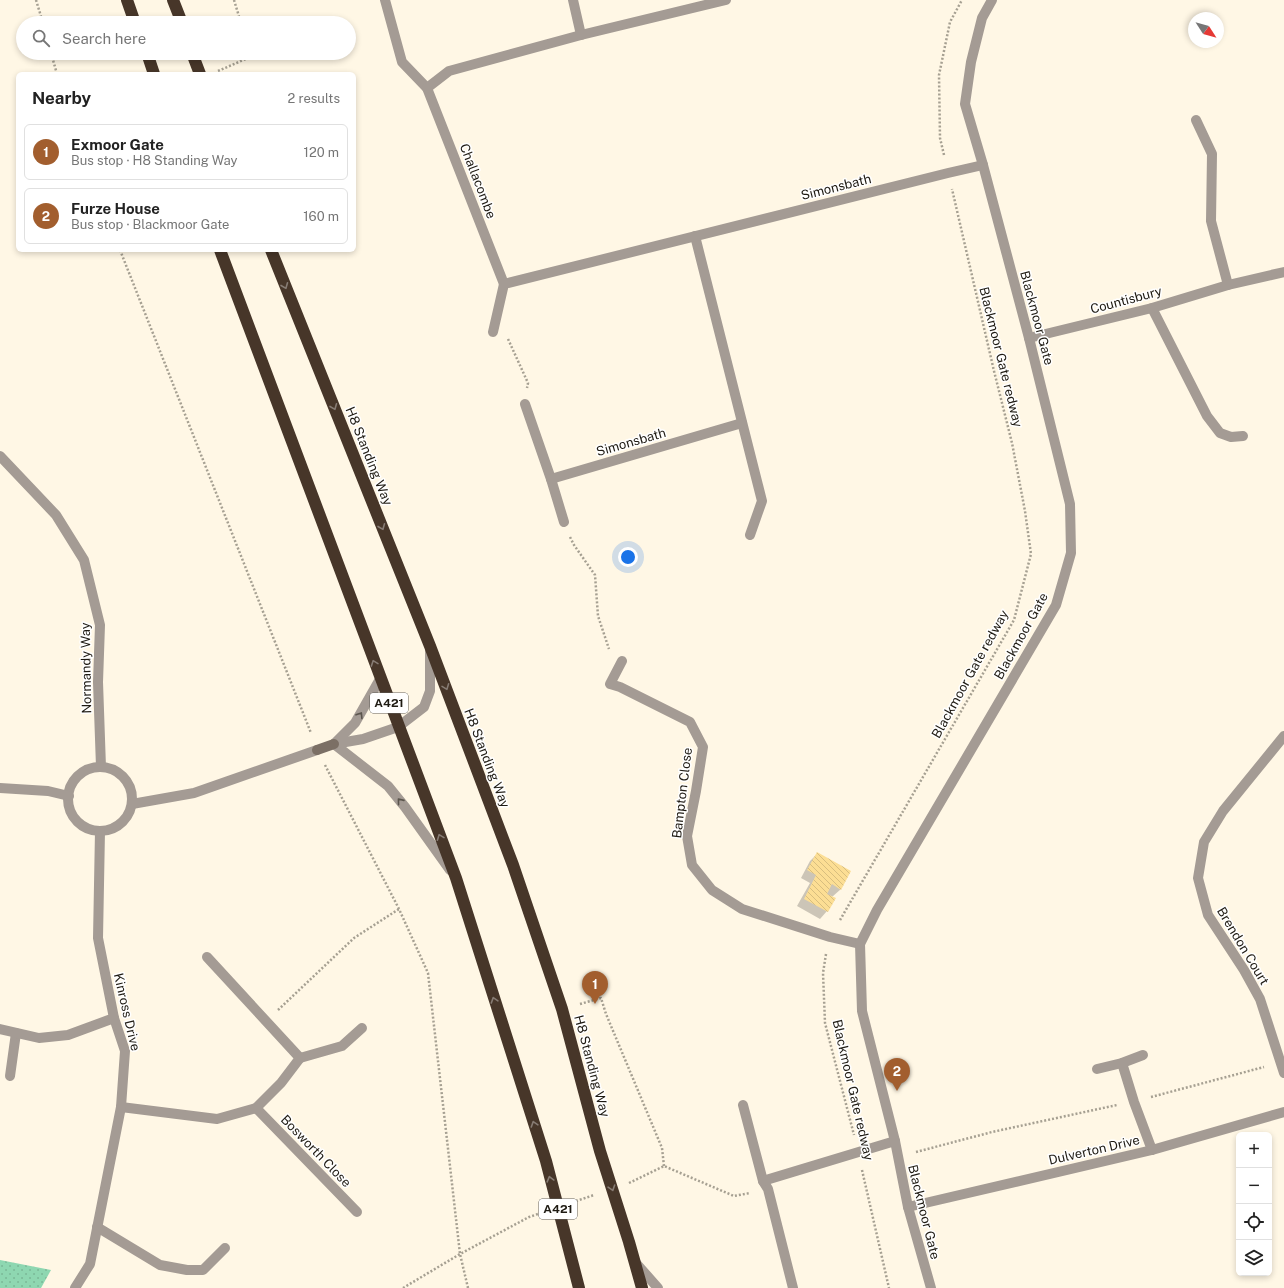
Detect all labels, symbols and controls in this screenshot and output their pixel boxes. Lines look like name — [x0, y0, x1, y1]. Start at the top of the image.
north arrow — [1188, 12, 1224, 48]
search box — [16, 16, 356, 60]
icon: search — [30, 27, 52, 49]
text: Search here — [62, 30, 146, 47]
text: Nearby — [32, 88, 91, 108]
text: 2 results — [288, 91, 340, 106]
text: Exmoor Gate — [71, 136, 164, 153]
street label: Challacombe — [457, 141, 499, 221]
text: 1 — [43, 145, 49, 160]
text: 120 m — [304, 145, 339, 160]
text: Bus stop · H8 Standing Way — [71, 153, 238, 168]
street label: Simonsbath — [799, 171, 873, 203]
text: Furze House — [71, 200, 160, 217]
text: 2 — [42, 209, 50, 224]
text: 160 m — [303, 209, 339, 224]
text: Bus stop · Blackmoor Gate — [71, 217, 229, 232]
street label: Blackmoor Gate — [1017, 269, 1057, 367]
one-way arrow — [281, 283, 289, 290]
street label: Countisbury — [1089, 283, 1163, 317]
street label: Blackmoor Gate redway — [976, 285, 1026, 429]
one-way arrow — [329, 403, 337, 410]
street label: H8 Standing Way — [342, 404, 396, 508]
street label: Simonsbath — [594, 425, 668, 459]
one-way arrow — [378, 524, 386, 531]
your location — [618, 547, 638, 567]
street label: Blackmoor Gate — [991, 590, 1051, 682]
street label: Blackmoor Gate redway — [929, 607, 1011, 741]
street label: Normandy Way — [78, 622, 94, 714]
one-way arrow — [371, 660, 379, 667]
one-way arrow — [441, 684, 449, 691]
road number: A421 — [370, 693, 408, 713]
street label: H8 Standing Way — [461, 706, 513, 810]
one-way arrow — [355, 712, 363, 719]
street label: Bampton Close — [669, 747, 695, 839]
one-way arrow — [398, 799, 405, 806]
one-way arrow — [437, 834, 445, 841]
street label: Brendon Court — [1214, 904, 1272, 988]
pin: 1 — [582, 971, 608, 1004]
street label: Kinross Drive — [111, 972, 143, 1052]
one-way arrow — [491, 997, 499, 1004]
street label: H8 Standing Way — [571, 1013, 613, 1119]
street label: Blackmoor Gate redway — [829, 1018, 877, 1162]
pin: 2 — [884, 1058, 910, 1091]
street label: Bosworth Close — [278, 1112, 354, 1190]
one-way arrow — [530, 1121, 539, 1128]
street label: Dulverton Drive — [1047, 1132, 1141, 1168]
map controls — [1236, 1132, 1272, 1276]
button: + — [1236, 1132, 1272, 1168]
street label: Blackmoor Gate — [905, 1163, 943, 1261]
button: − — [1236, 1168, 1272, 1204]
one-way arrow — [546, 1175, 555, 1182]
one-way arrow — [607, 1184, 616, 1191]
road number: A421 — [539, 1199, 577, 1219]
button: locate — [1236, 1204, 1272, 1240]
button: layers — [1236, 1240, 1272, 1276]

